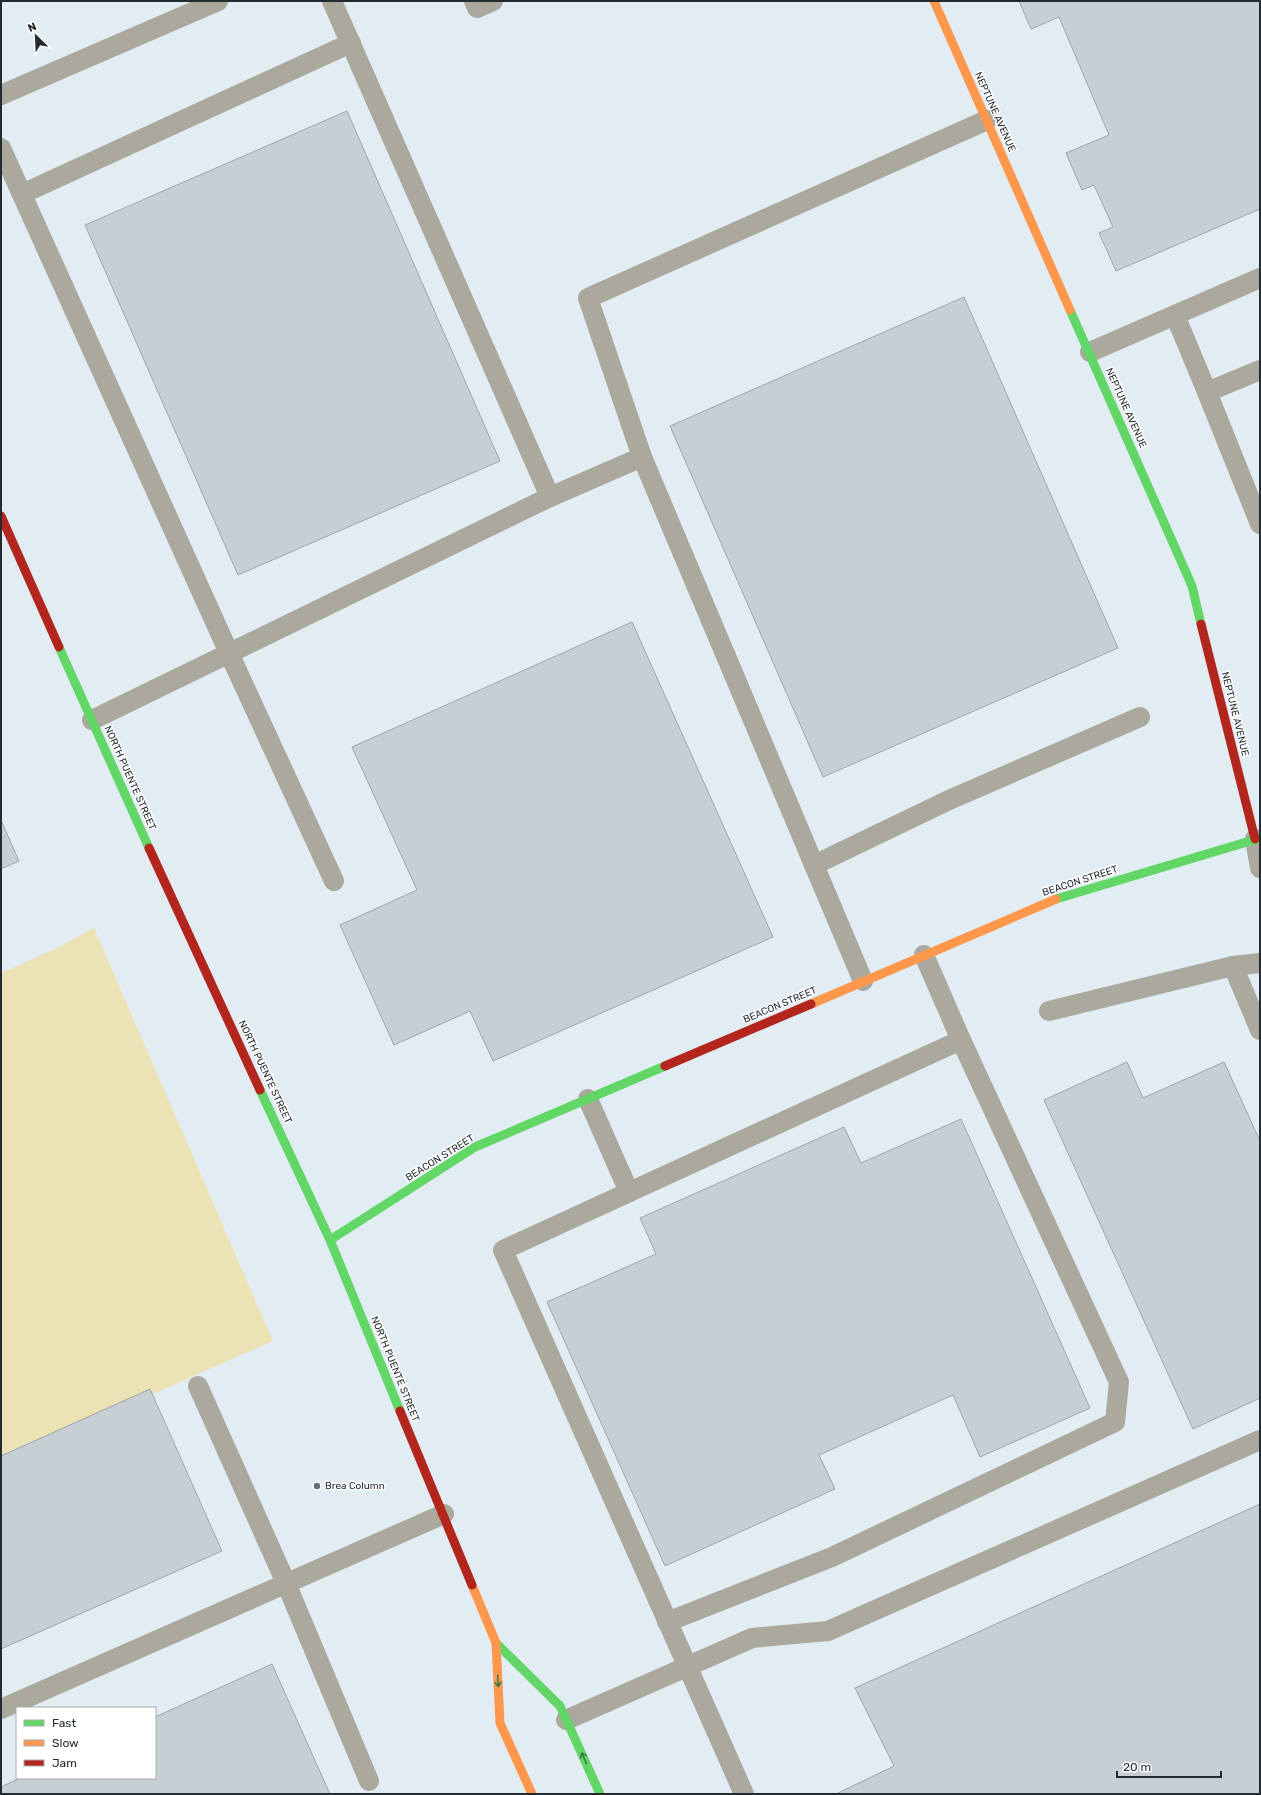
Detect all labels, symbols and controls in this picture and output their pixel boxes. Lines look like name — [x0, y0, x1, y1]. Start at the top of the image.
north arrow — [16, 16, 56, 56]
text: N — [26, 20, 38, 35]
street label: NEPTUNE AVENUE — [972, 70, 1018, 154]
street label: NEPTUNE AVENUE — [1103, 366, 1149, 450]
street label: NEPTUNE AVENUE — [1219, 671, 1251, 757]
street label: NORTH PUENTE STREET — [102, 724, 158, 832]
street label: BEACON STREET — [1041, 863, 1119, 899]
street label: BEACON STREET — [742, 984, 819, 1026]
street label: NORTH PUENTE STREET — [236, 1018, 294, 1126]
street label: BEACON STREET — [404, 1132, 477, 1184]
street label: NORTH PUENTE STREET — [368, 1315, 422, 1424]
place label: Brea Column — [325, 1480, 385, 1492]
marker: Brea Column — [312, 1481, 322, 1491]
one-way arrow — [495, 1674, 502, 1687]
legend — [16, 1707, 156, 1779]
text: Fast — [52, 1716, 76, 1730]
text: Slow — [52, 1736, 79, 1750]
one-way arrow — [579, 1753, 587, 1765]
scale bar — [1117, 1753, 1221, 1779]
text: Jam — [52, 1756, 77, 1770]
text: 20 m — [1123, 1760, 1151, 1774]

